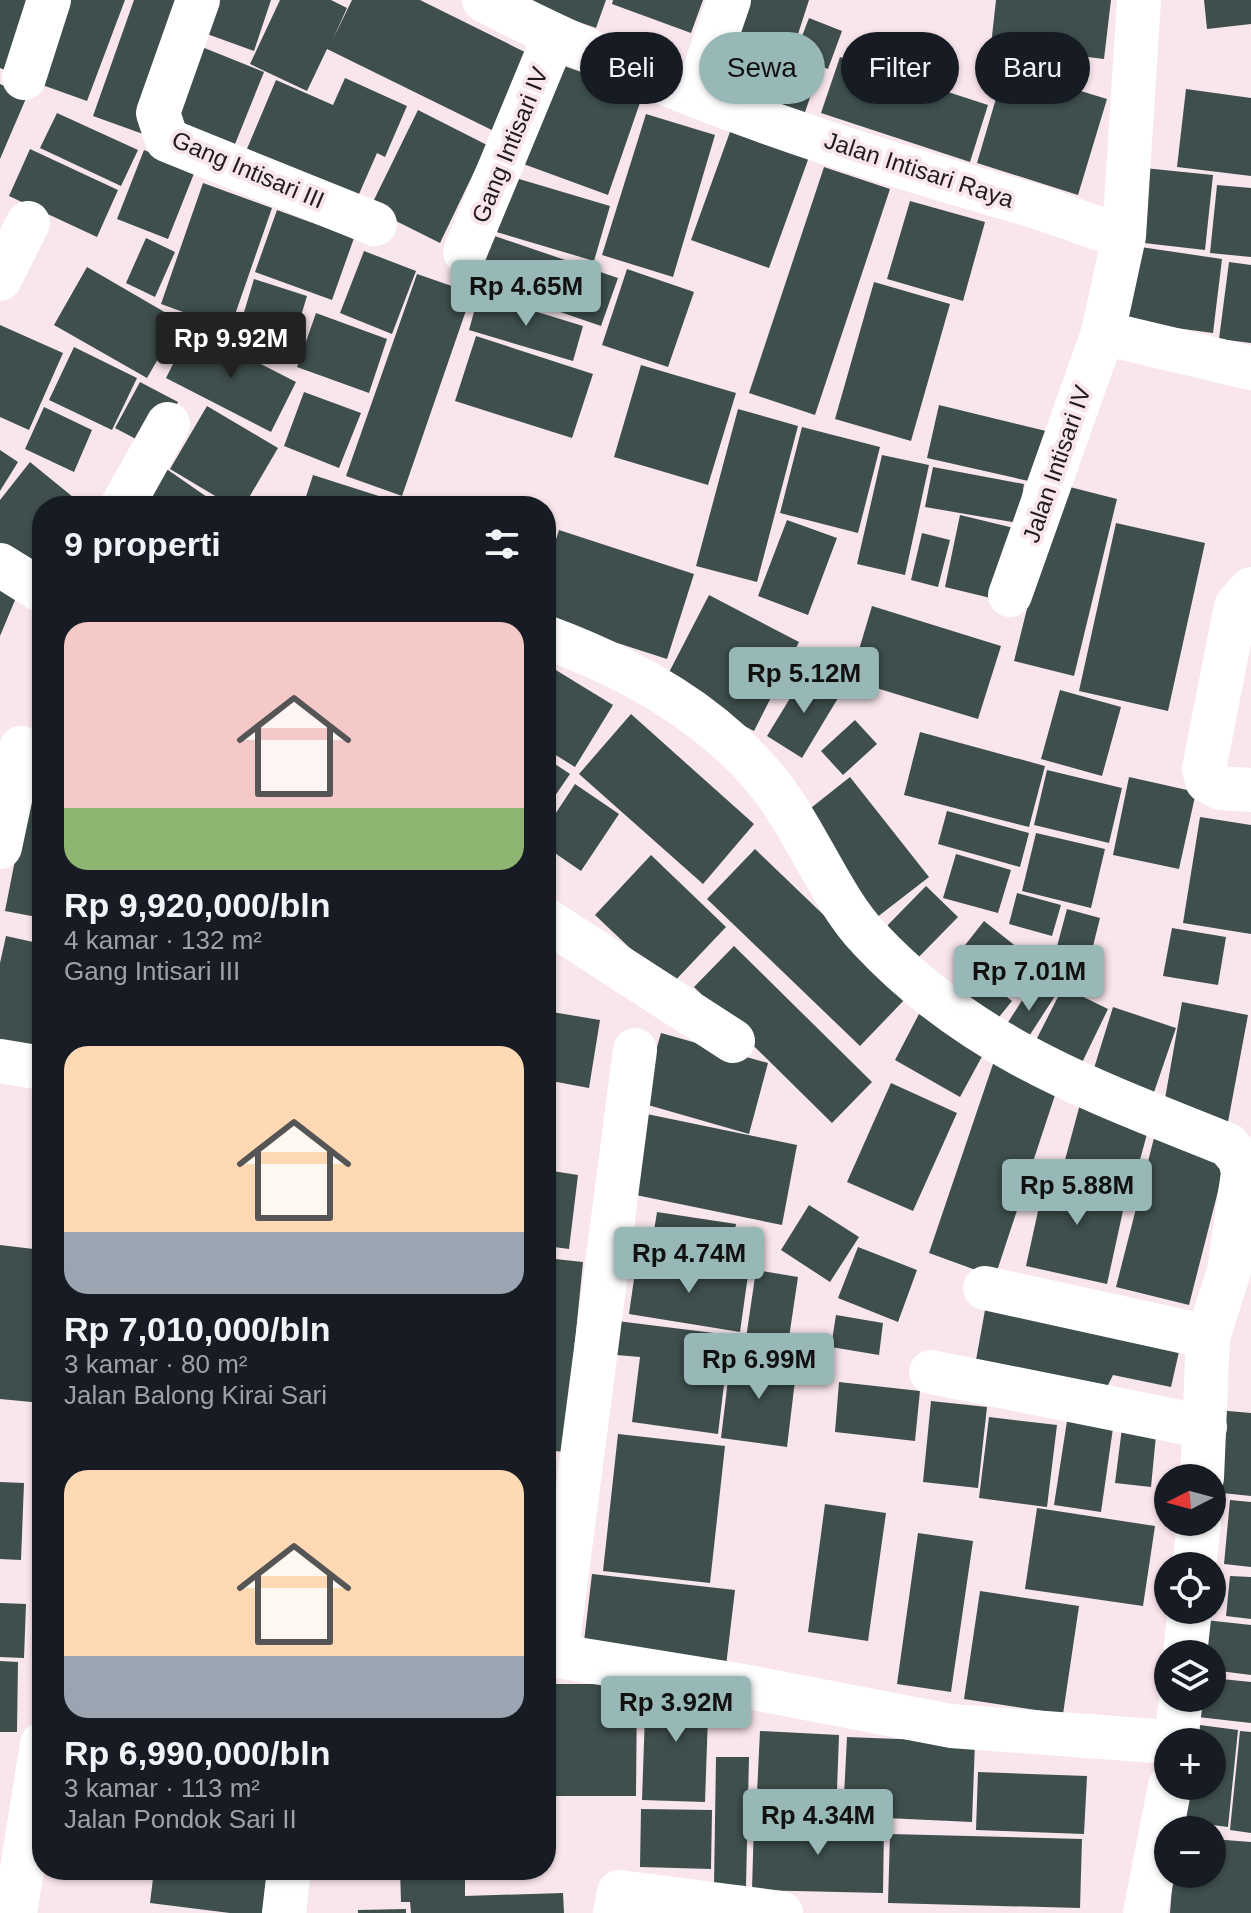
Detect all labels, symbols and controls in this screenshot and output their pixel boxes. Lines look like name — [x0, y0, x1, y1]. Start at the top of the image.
chip: Beli — [580, 32, 683, 104]
chip: Sewa — [699, 32, 825, 104]
chip: Filter — [841, 32, 959, 104]
chip: Baru — [975, 32, 1090, 104]
street label: Gang Intisari IV — [466, 63, 553, 227]
street label: Gang Intisari III — [168, 125, 328, 214]
street label: Jalan Intisari Raya — [821, 126, 1018, 213]
pin: Rp 4.65M — [443, 260, 609, 328]
text: Rp 4.65M — [469, 271, 583, 301]
pin: Rp 9.92M — [148, 312, 314, 380]
text: Rp 9.92M — [174, 323, 288, 353]
street label: Jalan Intisari IV — [1017, 382, 1096, 546]
icon: filters — [480, 522, 524, 566]
text: 9 properti — [64, 525, 221, 563]
pin: Rp 5.12M — [721, 647, 887, 715]
text: Rp 5.12M — [747, 658, 861, 688]
icon: home — [222, 674, 366, 818]
text: Rp 9,920,000/bln — [64, 886, 330, 924]
text: 4 kamar · 132 m² — [64, 925, 262, 955]
pin: Rp 7.01M — [946, 945, 1112, 1013]
text: Gang Intisari III — [64, 956, 240, 986]
text: Rp 7.01M — [972, 956, 1086, 986]
icon: home — [222, 1098, 366, 1242]
pin: Rp 5.88M — [994, 1159, 1160, 1227]
text: Rp 5.88M — [1020, 1170, 1134, 1200]
pin: Rp 4.74M — [606, 1227, 772, 1295]
text: Rp 4.74M — [632, 1238, 746, 1268]
text: Rp 7,010,000/bln — [64, 1310, 330, 1348]
pin: Rp 6.99M — [676, 1333, 842, 1401]
text: Rp 6.99M — [702, 1344, 816, 1374]
text: 3 kamar · 80 m² — [64, 1349, 248, 1379]
text: Jalan Balong Kirai Sari — [64, 1380, 327, 1410]
north arrow — [1154, 1464, 1226, 1536]
map controls — [1154, 1464, 1226, 1888]
icon: home — [222, 1522, 366, 1666]
button: locate — [1154, 1552, 1226, 1624]
button: layers — [1154, 1640, 1226, 1712]
pin: Rp 3.92M — [593, 1676, 759, 1744]
text: Rp 3.92M — [619, 1687, 733, 1717]
button: + — [1154, 1728, 1226, 1800]
text: Rp 6,990,000/bln — [64, 1734, 330, 1772]
text: 3 kamar · 113 m² — [64, 1773, 260, 1803]
pin: Rp 4.34M — [735, 1789, 901, 1857]
text: Rp 4.34M — [761, 1800, 875, 1830]
text: Jalan Pondok Sari II — [64, 1804, 297, 1834]
button: − — [1154, 1816, 1226, 1888]

